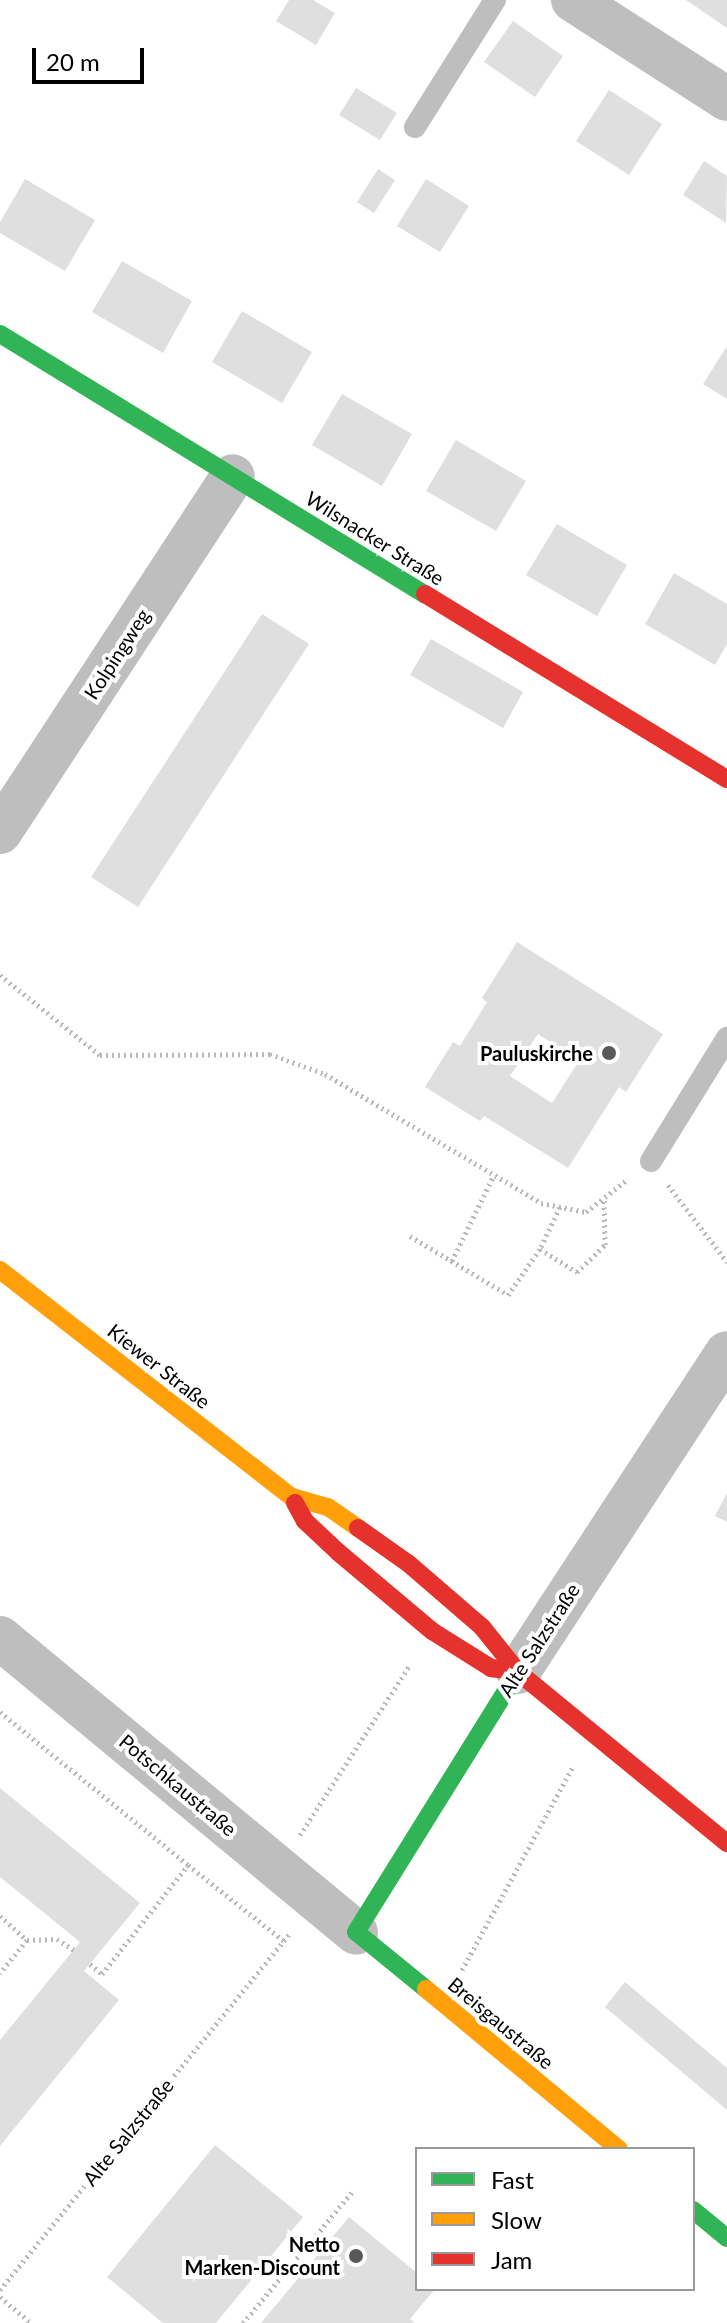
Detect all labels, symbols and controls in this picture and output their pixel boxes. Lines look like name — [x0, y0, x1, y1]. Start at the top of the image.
scale bar — [36, 32, 148, 82]
text: 20 m — [46, 47, 100, 76]
street label: Wilsnacker Straße — [301, 486, 449, 590]
street label: Kolpingweg — [79, 604, 155, 704]
place label: Pauluskirche — [480, 1041, 593, 1065]
marker: Pauluskirche — [600, 1044, 618, 1062]
street label: Kiewer Straße — [103, 1318, 215, 1414]
street label: Alte Salzstraße — [493, 1579, 585, 1701]
street label: Potschkaustraße — [115, 1729, 241, 1841]
street label: Breisgaustraße — [443, 1972, 559, 2074]
street label: Alte Salzstraße — [78, 2074, 178, 2190]
legend — [415, 2147, 695, 2291]
text: Fast — [491, 2165, 534, 2194]
text: Slow — [491, 2205, 542, 2234]
place label: Netto Marken-Discount — [184, 2232, 340, 2279]
text: Jam — [491, 2245, 532, 2274]
marker: Netto Marken-Discount — [347, 2247, 365, 2265]

